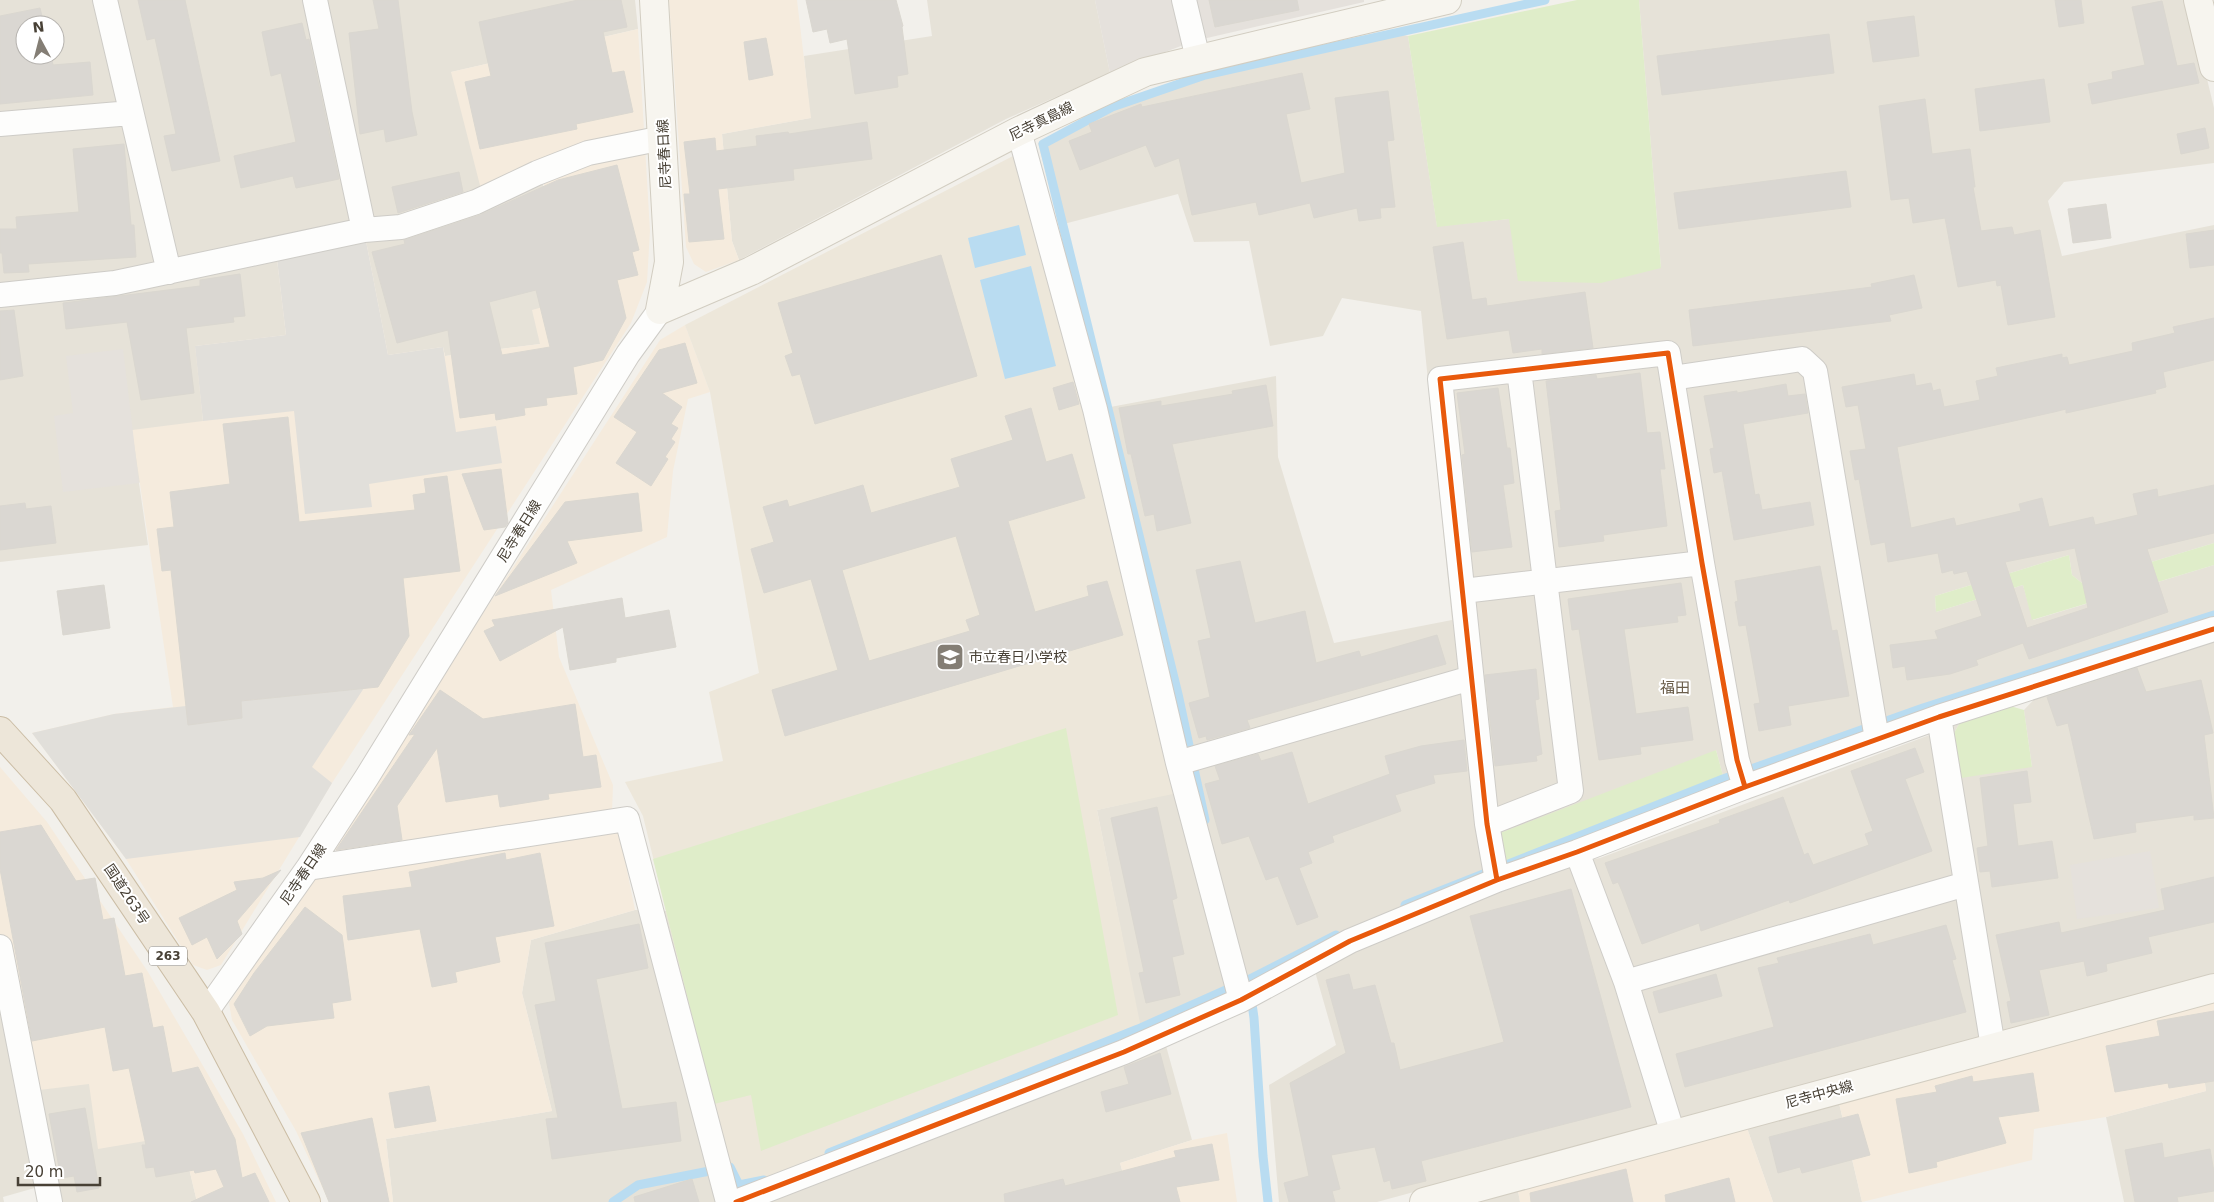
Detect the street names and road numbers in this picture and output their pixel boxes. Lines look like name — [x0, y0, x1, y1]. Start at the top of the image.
street label: 尼寺真島線 — [1006, 98, 1076, 144]
street label: 尼寺春日線 — [654, 119, 674, 189]
street label: 尼寺春日線 — [494, 497, 544, 565]
street label: 尼寺春日線 — [277, 841, 329, 907]
street label: 国道263号 — [101, 861, 153, 927]
road number: 263 — [149, 946, 187, 966]
street label: 尼寺中央線 — [1783, 1077, 1855, 1111]

